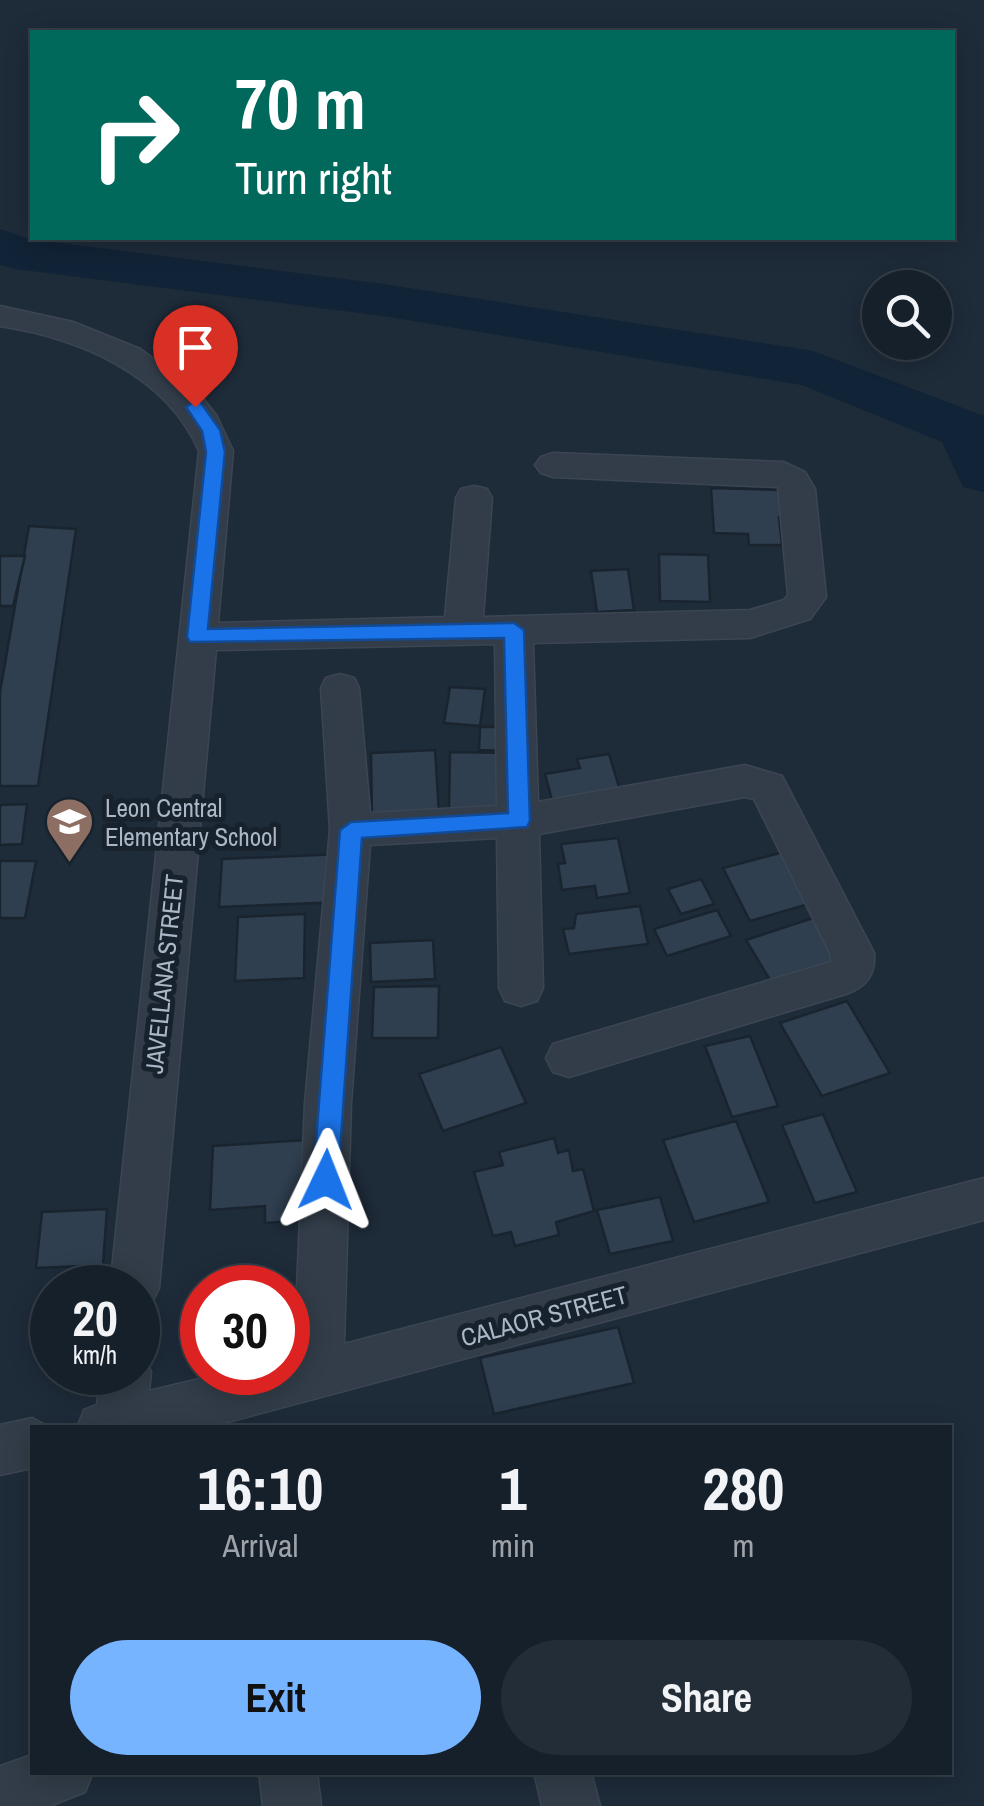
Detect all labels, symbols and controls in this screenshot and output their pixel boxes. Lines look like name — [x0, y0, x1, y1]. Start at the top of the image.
text: 70 m — [235, 57, 366, 151]
icon: right — [70, 70, 200, 200]
text: Turn right — [235, 147, 392, 208]
map controls — [862, 270, 952, 360]
button: search — [862, 270, 952, 360]
pin — [153, 305, 238, 408]
icon: arrive — [168, 320, 223, 375]
place label: Leon Central Elementary School — [105, 791, 277, 854]
school or university icon: Leon Central Elementary School — [44, 796, 96, 864]
street label: JAVELLANA STREET — [137, 872, 191, 1075]
position arrow — [274, 1128, 378, 1232]
speed limit sign: 30 — [180, 1265, 310, 1395]
street label: CALAOR STREET — [457, 1277, 631, 1355]
text: 20 — [72, 1284, 118, 1352]
text: km/h — [73, 1338, 117, 1372]
text: 16:10 — [198, 1448, 323, 1529]
text: 1 — [499, 1448, 527, 1529]
text: 280 — [702, 1448, 784, 1529]
text: Arrival — [223, 1524, 298, 1567]
text: min — [491, 1524, 535, 1567]
text: m — [732, 1524, 754, 1567]
button: Exit — [70, 1640, 481, 1755]
button: Share — [501, 1640, 912, 1755]

